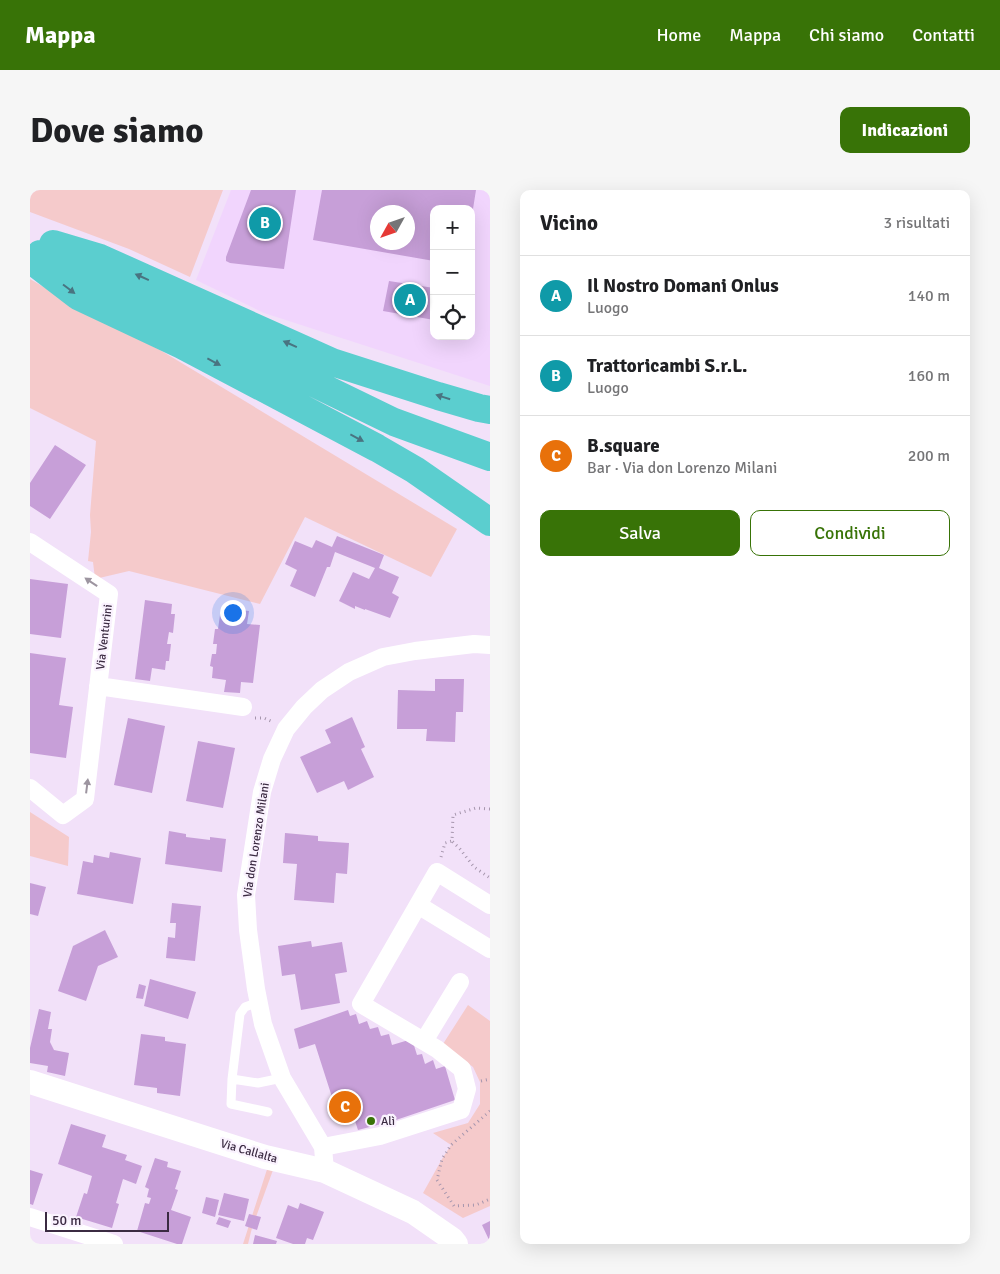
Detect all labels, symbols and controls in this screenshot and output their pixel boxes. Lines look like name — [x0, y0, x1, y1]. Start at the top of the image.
text: Mappa — [25, 20, 95, 50]
text: Home — [656, 24, 701, 46]
text: Mappa — [729, 24, 781, 46]
text: Chi siamo — [809, 24, 884, 46]
text: Contatti — [912, 24, 975, 46]
button: Indicazioni — [840, 107, 970, 153]
text: Dove siamo — [30, 109, 204, 152]
pin: B — [249, 204, 281, 242]
north arrow — [370, 205, 415, 250]
map controls — [430, 205, 475, 340]
button: + — [430, 205, 475, 250]
text: Vicino — [540, 210, 598, 236]
text: 3 risultati — [884, 213, 950, 233]
button: − — [430, 250, 475, 295]
one-way arrow — [135, 272, 149, 280]
text: Il Nostro Domani Onlus — [587, 274, 779, 298]
pin: A — [394, 281, 426, 319]
one-way arrow — [62, 284, 76, 294]
text: A — [551, 286, 561, 306]
text: 140 m — [908, 286, 950, 306]
button: locate — [430, 295, 475, 340]
text: Luogo — [587, 298, 629, 318]
one-way arrow — [283, 339, 297, 347]
text: Trattoricambi S.r.L. — [587, 354, 748, 378]
one-way arrow — [207, 357, 220, 366]
text: B — [551, 366, 561, 386]
text: 160 m — [908, 366, 950, 386]
text: Luogo — [587, 378, 629, 398]
one-way arrow — [435, 393, 450, 401]
one-way arrow — [350, 434, 365, 442]
text: B.square — [587, 434, 660, 458]
text: C — [551, 446, 561, 466]
text: 200 m — [908, 446, 950, 466]
text: Bar · Via don Lorenzo Milani — [587, 458, 777, 478]
button: Salva — [540, 510, 740, 556]
button: Condividi — [750, 510, 950, 556]
one-way arrow — [84, 577, 97, 587]
your location — [220, 600, 246, 626]
street label: Via Venturini — [93, 603, 116, 671]
one-way arrow — [83, 777, 91, 793]
street label: Via don Lorenzo Milani — [240, 782, 273, 899]
pin: C — [329, 1088, 361, 1126]
place label: Alì — [381, 1114, 395, 1129]
marker: Alì — [365, 1115, 377, 1127]
street label: Via Callalta — [219, 1136, 279, 1167]
scale bar — [45, 1209, 169, 1232]
text: 50 m — [52, 1212, 81, 1229]

